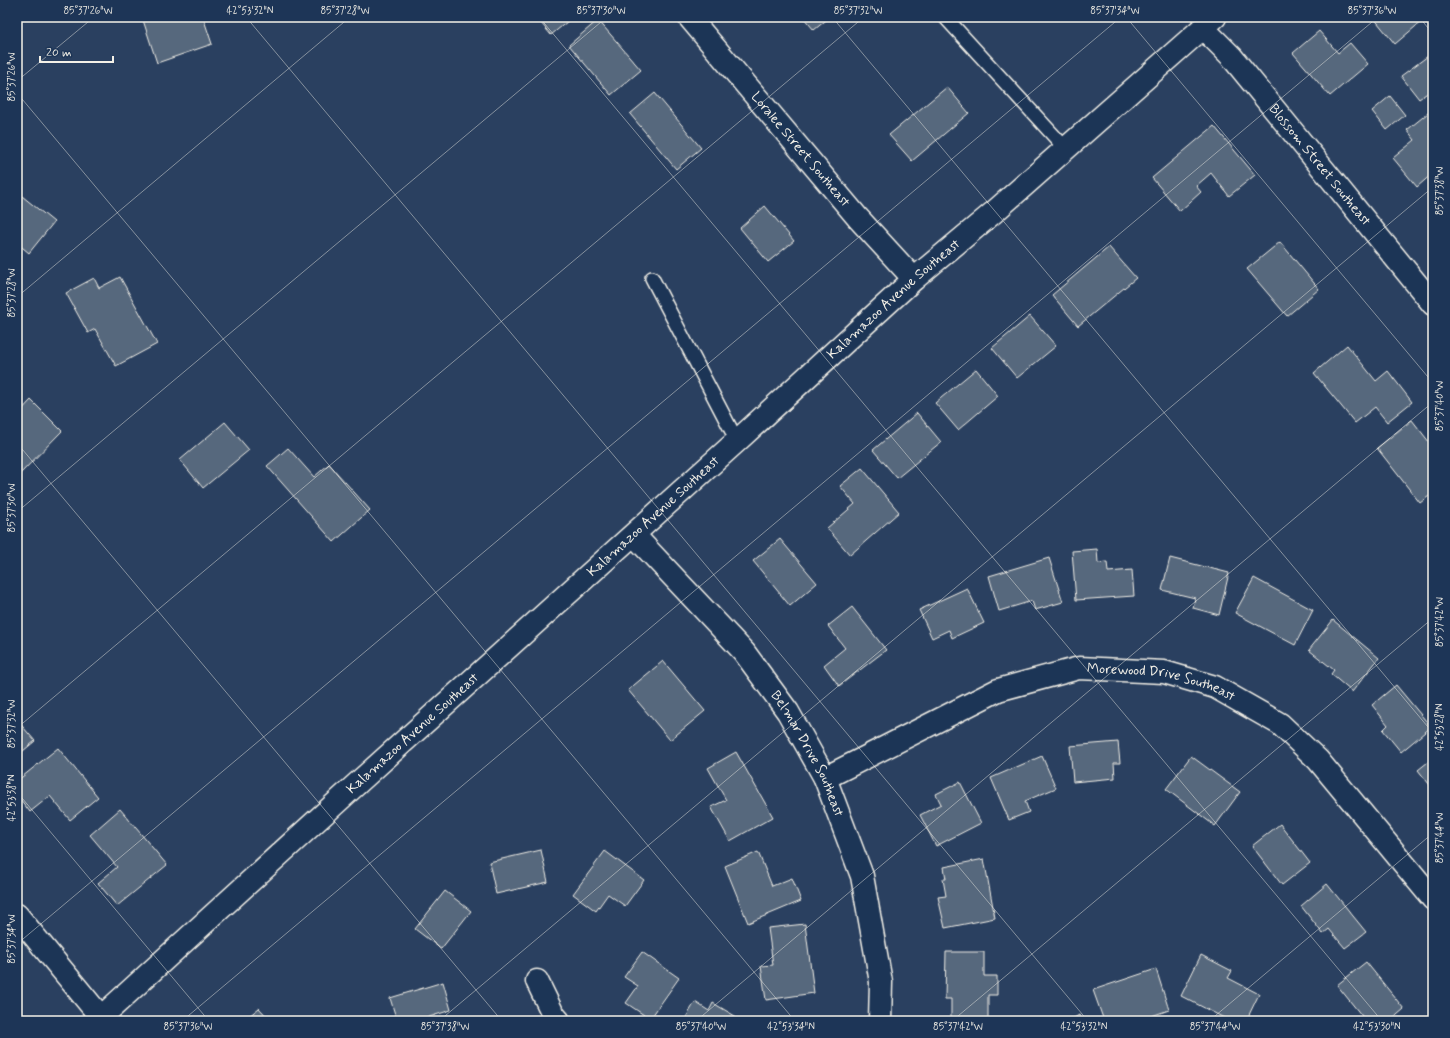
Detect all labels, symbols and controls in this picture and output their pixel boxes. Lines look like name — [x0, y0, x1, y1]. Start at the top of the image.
text: 85°37'26"W — [63, 4, 113, 18]
text: 42°53'32"N — [227, 4, 274, 18]
text: 85°37'28"W — [320, 4, 370, 18]
text: 85°37'30"W — [577, 4, 625, 18]
text: 85°37'32"W — [834, 4, 882, 18]
text: 85°37'34"W — [1090, 4, 1140, 18]
text: 85°37'36"W — [1348, 4, 1396, 18]
scale bar — [40, 38, 113, 64]
text: 20 m — [46, 45, 72, 61]
text: 85°37'26"W — [5, 52, 19, 102]
street label: Loralee Street Southeast — [747, 88, 854, 211]
street label: Blossom Street Southeast — [1265, 100, 1375, 230]
text: 85°37'38"W — [1433, 167, 1447, 215]
street label: Kalamazoo Avenue Southeast — [823, 235, 964, 363]
text: 85°37'28"W — [5, 268, 19, 318]
text: 85°37'40"W — [1433, 381, 1447, 431]
street label: Kalamazoo Avenue Southeast — [583, 452, 724, 581]
text: 85°37'30"W — [5, 484, 19, 532]
text: 85°37'42"W — [1433, 597, 1447, 647]
street label: Morewood Drive Southeast — [1086, 659, 1239, 706]
street label: Kalamazoo Avenue Southeast — [343, 669, 483, 798]
street label: Belmar Drive Southeast — [766, 687, 848, 819]
text: 85°37'32"W — [5, 700, 19, 748]
text: 42°53'28"N — [1433, 703, 1447, 751]
text: 42°53'38"N — [5, 774, 19, 822]
text: 85°37'44"W — [1433, 813, 1447, 863]
text: 85°37'34"W — [5, 914, 19, 964]
text: 85°37'36"W — [164, 1020, 212, 1034]
text: 85°37'38"W — [421, 1020, 469, 1034]
text: 85°37'40"W — [676, 1020, 726, 1034]
text: 42°53'34"N — [767, 1020, 815, 1034]
text: 85°37'42"W — [933, 1020, 983, 1034]
text: 42°53'32"N — [1061, 1020, 1108, 1034]
text: 85°37'44"W — [1190, 1020, 1240, 1034]
text: 42°53'30"N — [1353, 1020, 1401, 1034]

